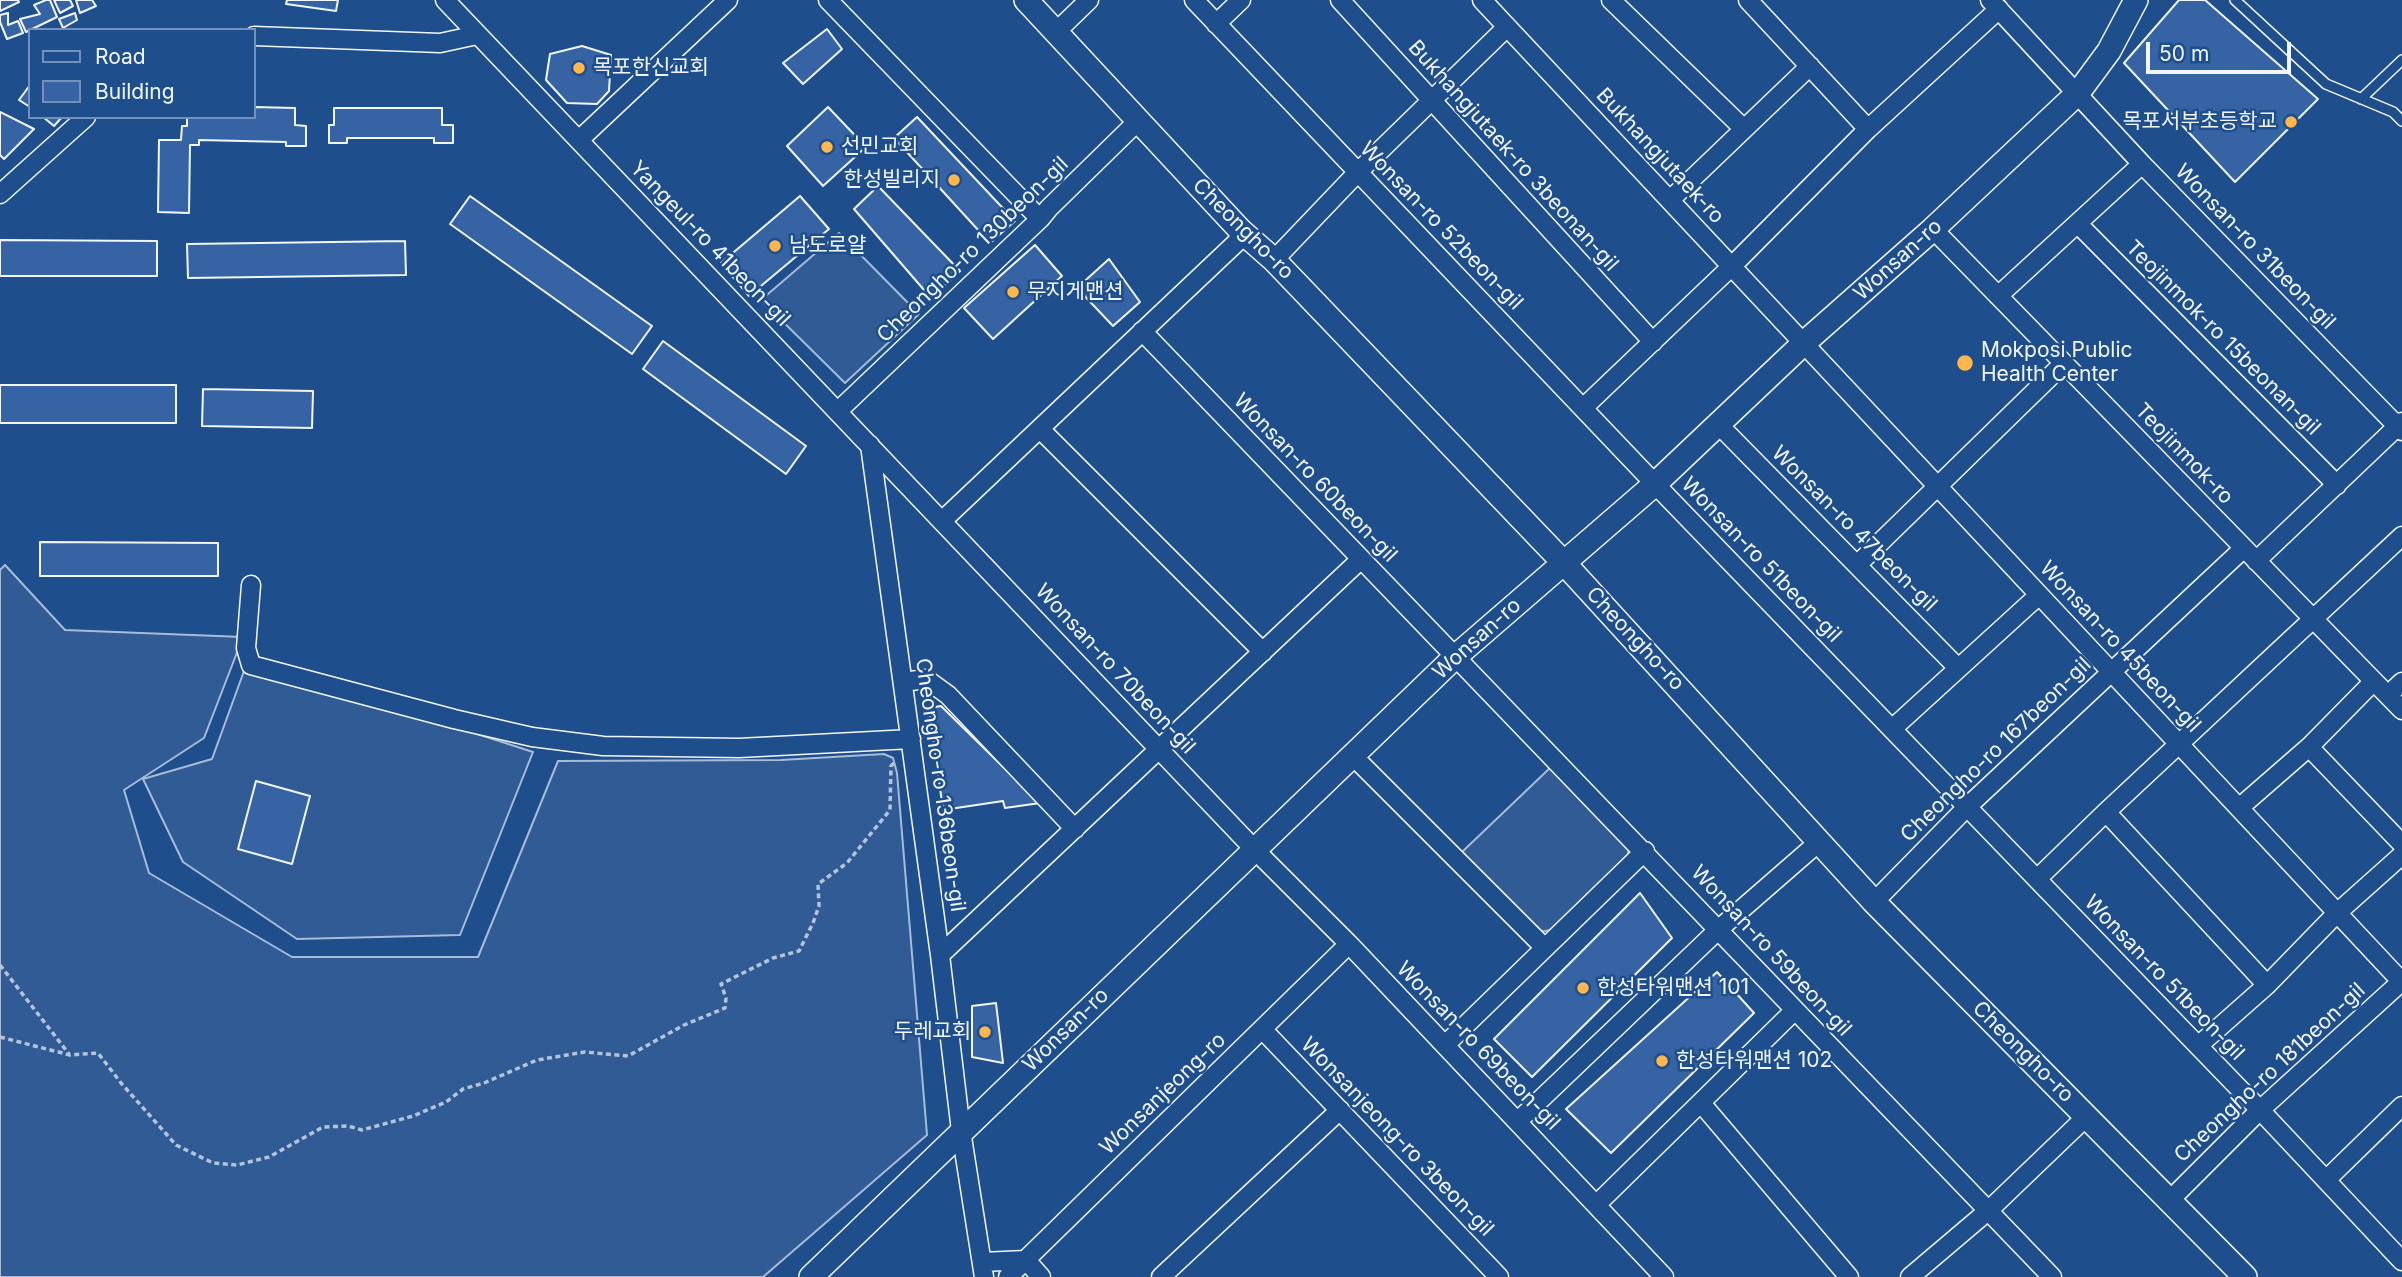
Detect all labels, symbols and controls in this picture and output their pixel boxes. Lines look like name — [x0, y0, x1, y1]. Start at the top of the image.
legend — [28, 28, 256, 119]
scale bar — [2150, 28, 2295, 72]
street label: Bukhangjutaek-ro 3beonan-gil — [1403, 35, 1623, 277]
text: 50 m — [2159, 41, 2209, 66]
text: Road — [95, 44, 146, 69]
place label: 목포한신교회 — [593, 55, 709, 81]
marker: 목포한신교회 — [571, 60, 587, 76]
text: Building — [95, 79, 175, 104]
street label: Bukhangjutaek-ro — [1591, 83, 1729, 229]
place label: 목포서부초등학교 — [2122, 109, 2277, 135]
marker: 목포서부초등학교 — [2283, 114, 2299, 130]
place label: 선민교회 — [841, 134, 918, 160]
street label: Wonsan-ro 52beon-gil — [1354, 137, 1528, 315]
marker: 선민교회 — [819, 139, 835, 155]
street label: Cheongho-ro 130beon-gil — [872, 152, 1074, 348]
street label: Yangeul-ro 41beon-gil — [625, 156, 795, 332]
street label: Wonsan-ro 31beon-gil — [2170, 159, 2340, 335]
place label: 한성빌리지 — [843, 167, 940, 193]
marker: 한성빌리지 — [946, 172, 962, 188]
street label: Cheongho-ro — [1187, 173, 1299, 285]
street label: Wonsan-ro — [1849, 214, 1947, 306]
place label: 남도로얄 — [789, 233, 866, 259]
street label: Teojinmok-ro 15beonan-gil — [2120, 235, 2326, 441]
marker: 남도로얄 — [767, 238, 783, 254]
place label: 무지게맨션 — [1027, 279, 1124, 305]
marker: 무지게맨션 — [1005, 284, 1021, 300]
place label: Mokposi Public Health Center — [1981, 338, 2132, 388]
marker: Mokposi Public Health Center — [1955, 353, 1975, 373]
street label: Wonsan-ro 60beon-gil — [1228, 388, 1402, 568]
street label: Teojinmok-ro — [2130, 398, 2238, 510]
street label: Wonsan-ro 47beon-gil — [1766, 441, 1942, 617]
street label: Wonsan-ro 51beon-gil — [1676, 472, 1846, 648]
street label: Wonsan-ro 45beon-gil — [2034, 556, 2206, 738]
street label: Wonsan-ro 70beon-gil — [1030, 579, 1200, 759]
street label: Cheongho-ro — [1581, 582, 1689, 696]
street label: Wonsan-ro — [1428, 593, 1526, 685]
street label: Cheongho-ro 167beon-gil — [1896, 652, 2096, 848]
street label: Cheongho-ro 136beon-gil — [910, 657, 970, 913]
street label: Wonsan-ro 59beon-gil — [1685, 860, 1857, 1042]
street label: Wonsan-ro 51beon-gil — [2079, 890, 2249, 1066]
street label: Wonsan-ro 69beon-gil — [1391, 957, 1565, 1135]
place label: 한성타워맨션 101 — [1597, 975, 1749, 1001]
street label: Cheongho-ro 181beon-gil — [2169, 978, 2371, 1168]
marker: 한성타워맨션 101 — [1575, 980, 1591, 996]
street label: Wonsan-ro — [1018, 983, 1114, 1077]
street label: Cheongho-ro — [1967, 996, 2079, 1108]
place label: 두레교회 — [894, 1019, 971, 1045]
marker: 두레교회 — [977, 1024, 993, 1040]
street label: Wonsanjeong-ro — [1095, 1028, 1231, 1160]
street label: Wonsanjeong-ro 3beon-gil — [1295, 1032, 1499, 1242]
place label: 한성타워맨션 102 — [1676, 1048, 1832, 1074]
marker: 한성타워맨션 102 — [1654, 1053, 1670, 1069]

